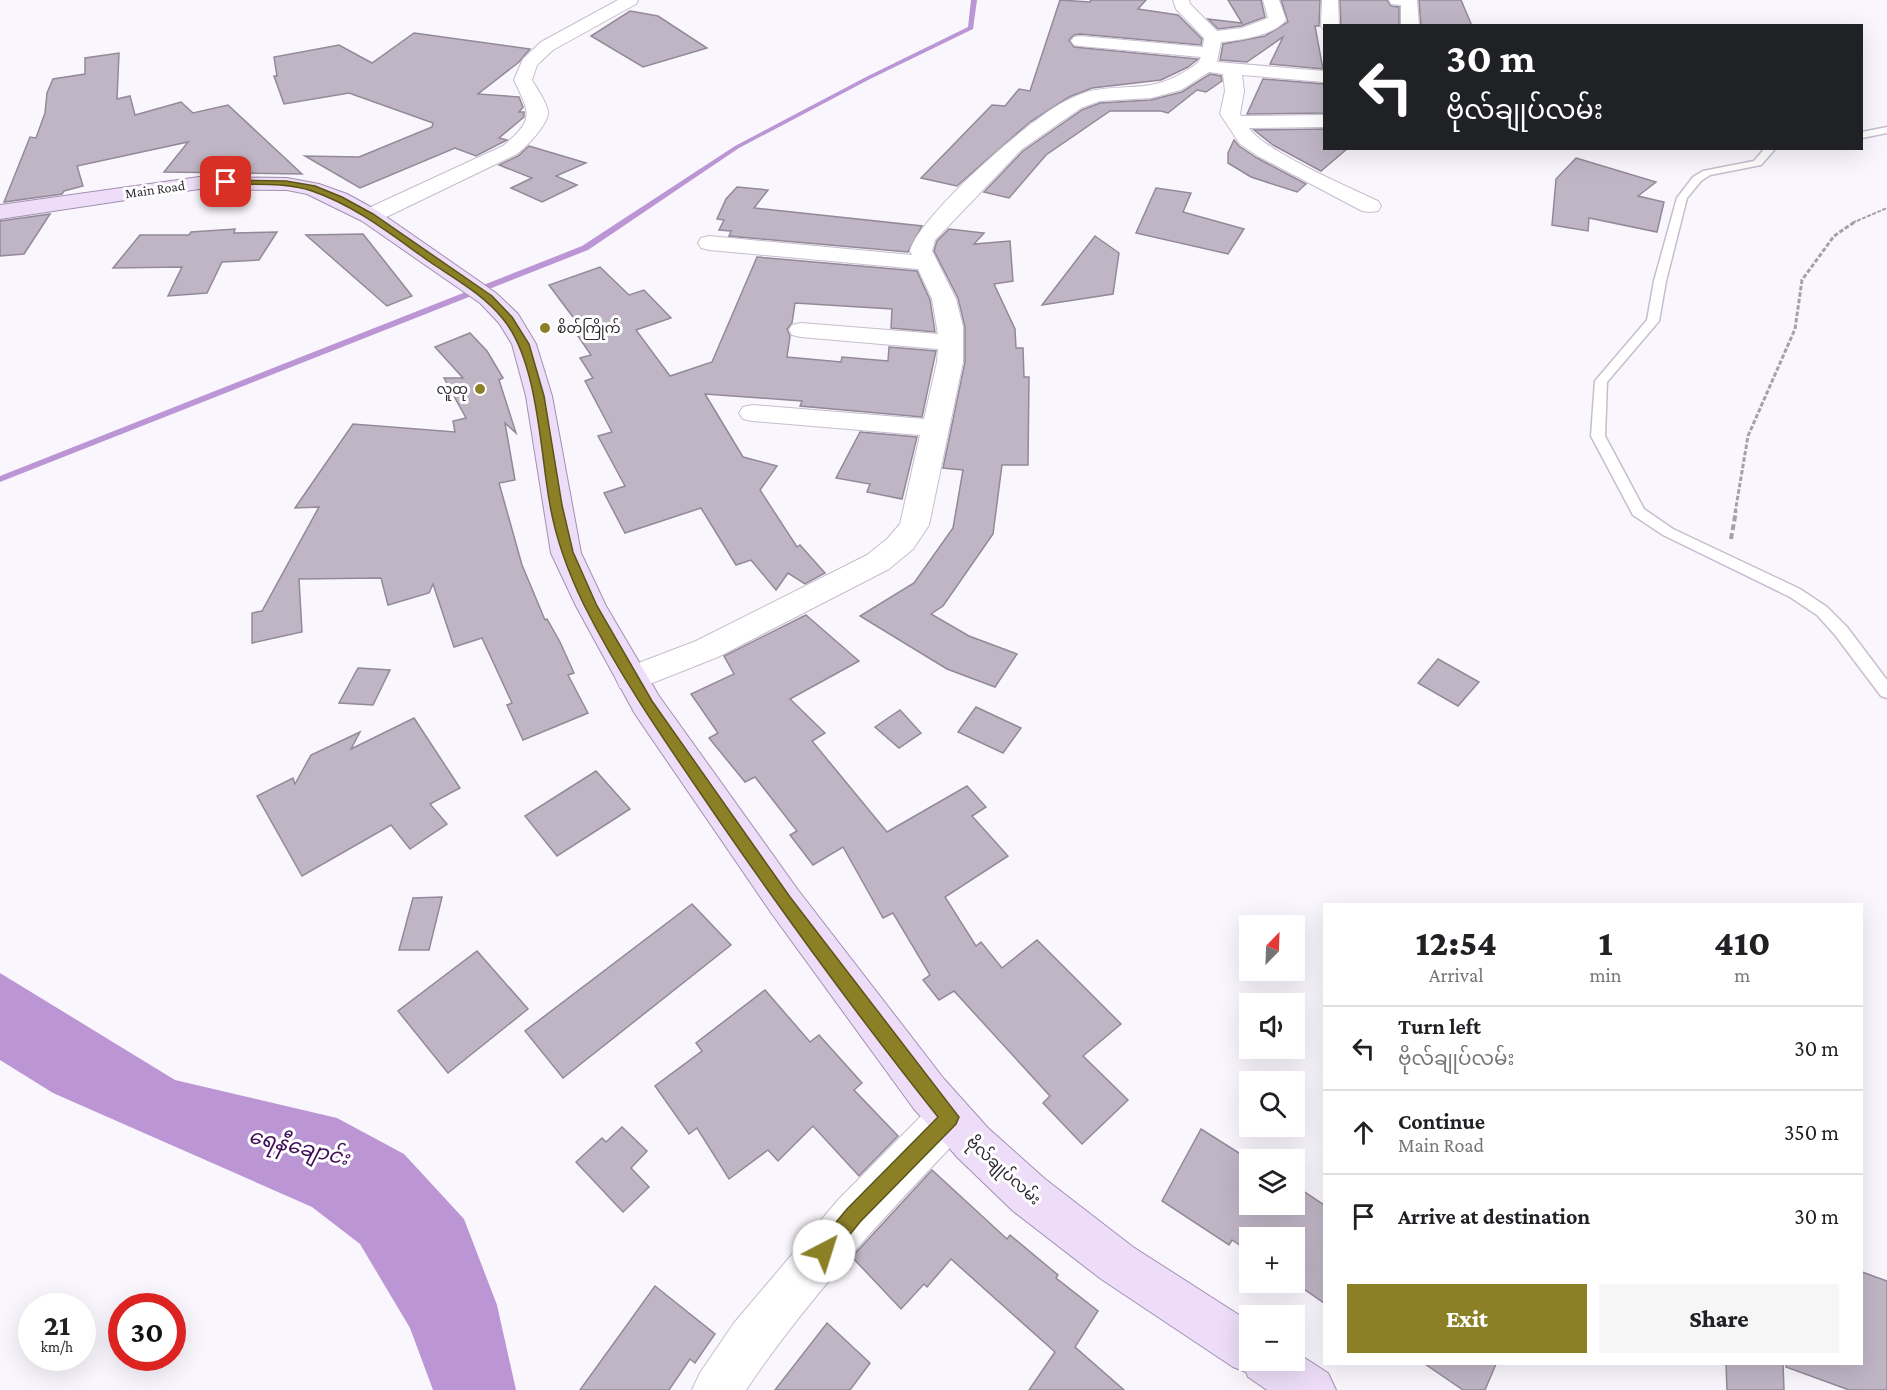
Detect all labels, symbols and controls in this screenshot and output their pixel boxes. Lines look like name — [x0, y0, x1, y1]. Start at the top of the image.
text: 30 m — [1446, 34, 1536, 81]
icon: left — [1347, 48, 1425, 126]
text: ဗိုလ်‌ချုပ်‌လမ်း — [1446, 95, 1603, 125]
pin — [200, 156, 251, 207]
icon: arrive — [209, 165, 242, 198]
street label: Main Road — [124, 177, 187, 201]
place label: စိတ်ကြိုက် — [557, 318, 621, 340]
marker: စိတ်ကြိုက် — [538, 321, 552, 335]
place label: လူထု — [436, 381, 468, 401]
marker: လူထု — [473, 382, 487, 396]
north arrow — [1239, 915, 1305, 981]
map controls — [1239, 915, 1305, 1371]
text: 12:54 — [1416, 923, 1497, 963]
text: 1 — [1598, 923, 1613, 963]
text: 410 — [1714, 923, 1770, 963]
text: Arrival — [1429, 964, 1483, 986]
text: min — [1589, 964, 1622, 986]
text: m — [1734, 964, 1750, 986]
button: sound — [1239, 993, 1305, 1059]
text: Turn left — [1398, 1014, 1481, 1039]
icon: left — [1347, 1032, 1380, 1065]
text: 30 m — [1794, 1036, 1839, 1061]
text: ဗိုလ်‌ချုပ်‌လမ်း — [1398, 1047, 1514, 1069]
button: search — [1239, 1071, 1305, 1137]
text: Continue — [1398, 1109, 1485, 1134]
icon: ahead — [1347, 1116, 1380, 1149]
text: 350 m — [1784, 1120, 1839, 1145]
water label: ရေနီချောင်း — [245, 1121, 354, 1175]
street label: ဗိုလ်‌ချုပ်‌လမ်း — [959, 1131, 1046, 1212]
text: Main Road — [1398, 1134, 1484, 1156]
button: layers — [1239, 1149, 1305, 1215]
icon: arrive — [1347, 1200, 1380, 1233]
text: Arrive at destination — [1398, 1204, 1590, 1229]
text: 30 m — [1794, 1204, 1839, 1229]
position arrow — [792, 1219, 856, 1283]
button: + — [1239, 1227, 1305, 1293]
button: Exit — [1347, 1284, 1587, 1353]
button: Share — [1599, 1284, 1839, 1353]
speed limit sign: 30 — [108, 1293, 186, 1371]
button: − — [1239, 1305, 1305, 1371]
text: 21 — [44, 1308, 70, 1341]
text: km/h — [41, 1339, 73, 1355]

